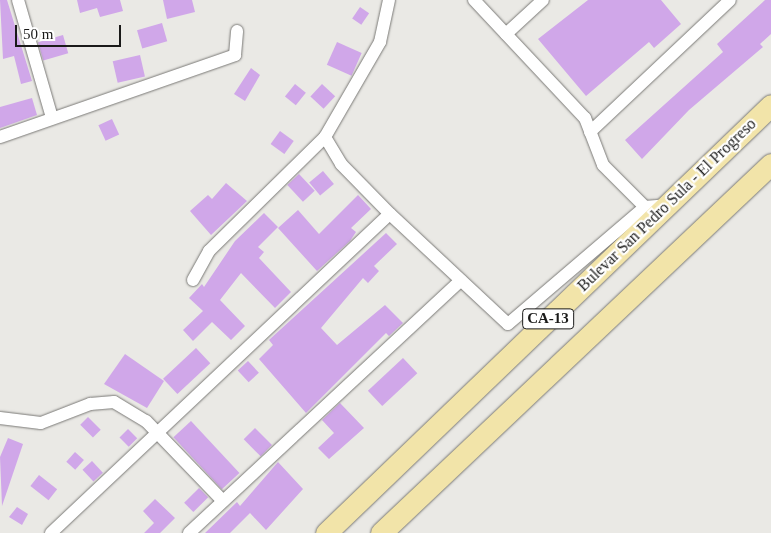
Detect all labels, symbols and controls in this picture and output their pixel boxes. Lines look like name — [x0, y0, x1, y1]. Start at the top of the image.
scale bar — [18, 15, 124, 47]
text: 50 m — [23, 26, 53, 42]
street label: Bulevar San Pedro Sula - El Progreso — [574, 114, 760, 296]
road number: CA-13 — [522, 306, 574, 332]

